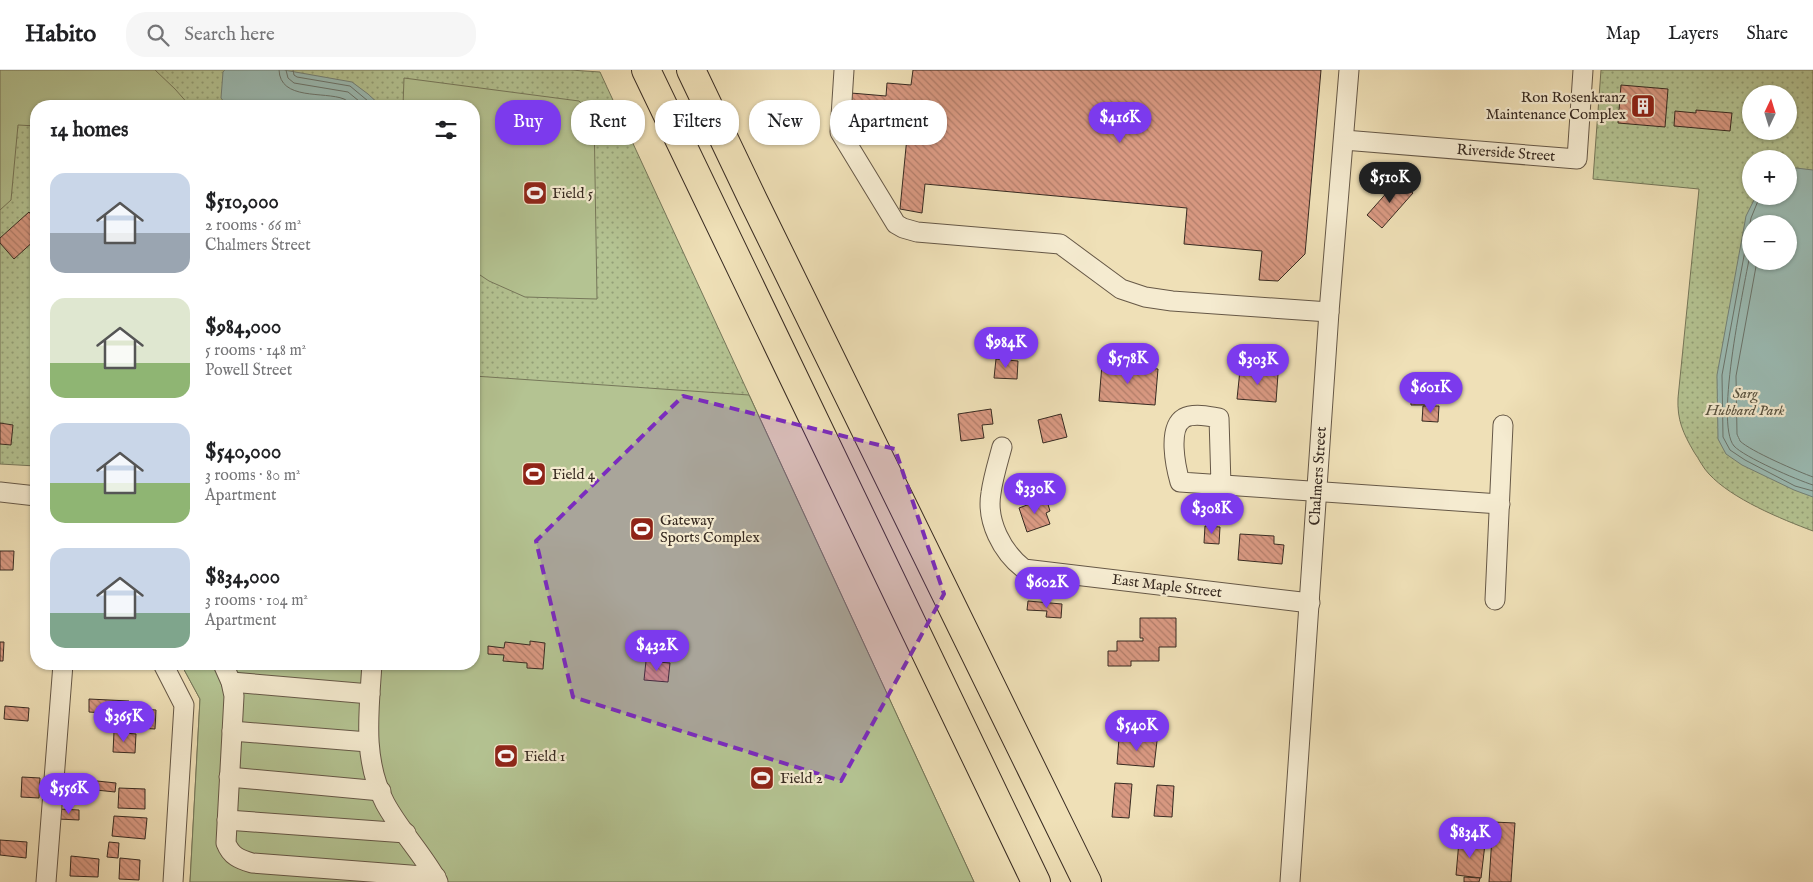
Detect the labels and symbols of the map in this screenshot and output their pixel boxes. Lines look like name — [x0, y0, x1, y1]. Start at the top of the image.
north arrow — [1742, 85, 1798, 140]
place label: Ron Rosenkranz Maintenance Complex — [1486, 88, 1627, 124]
building icon: Ron Rosenkranz Maintenance Complex — [1630, 93, 1656, 119]
pin: $416K — [1085, 102, 1155, 144]
street label: Riverside Street — [1456, 140, 1556, 166]
pin: $510K — [1355, 162, 1425, 204]
sports icon: Field 5 — [522, 180, 548, 206]
place label: Field 5 — [552, 184, 594, 203]
pin: $984K — [971, 326, 1041, 369]
pin: $578K — [1093, 342, 1163, 385]
pin: $303K — [1223, 344, 1293, 386]
pin: $601K — [1396, 372, 1466, 414]
park label: Sarg Hubbard Park — [1704, 384, 1785, 420]
street label: Chalmers Street — [1305, 426, 1331, 526]
sports icon: Field 4 — [521, 461, 547, 487]
place label: Field 4 — [552, 465, 596, 484]
pin: $330K — [1000, 472, 1070, 515]
pin: $308K — [1177, 492, 1247, 535]
place label: Gateway Sports Complex — [660, 511, 760, 547]
sports icon: Gateway Sports Complex — [629, 516, 655, 542]
pin: $602K — [1012, 566, 1082, 609]
street label: East Maple Street — [1111, 570, 1223, 602]
pin: $432K — [622, 630, 692, 672]
pin: $365K — [89, 700, 159, 743]
pin: $540K — [1102, 710, 1172, 752]
sports icon: Field 1 — [493, 743, 519, 769]
place label: Field 1 — [524, 747, 565, 766]
sports icon: Field 2 — [749, 765, 775, 791]
place label: Field 2 — [780, 769, 823, 788]
pin: $556K — [34, 772, 104, 815]
pin: $834K — [1435, 816, 1505, 859]

